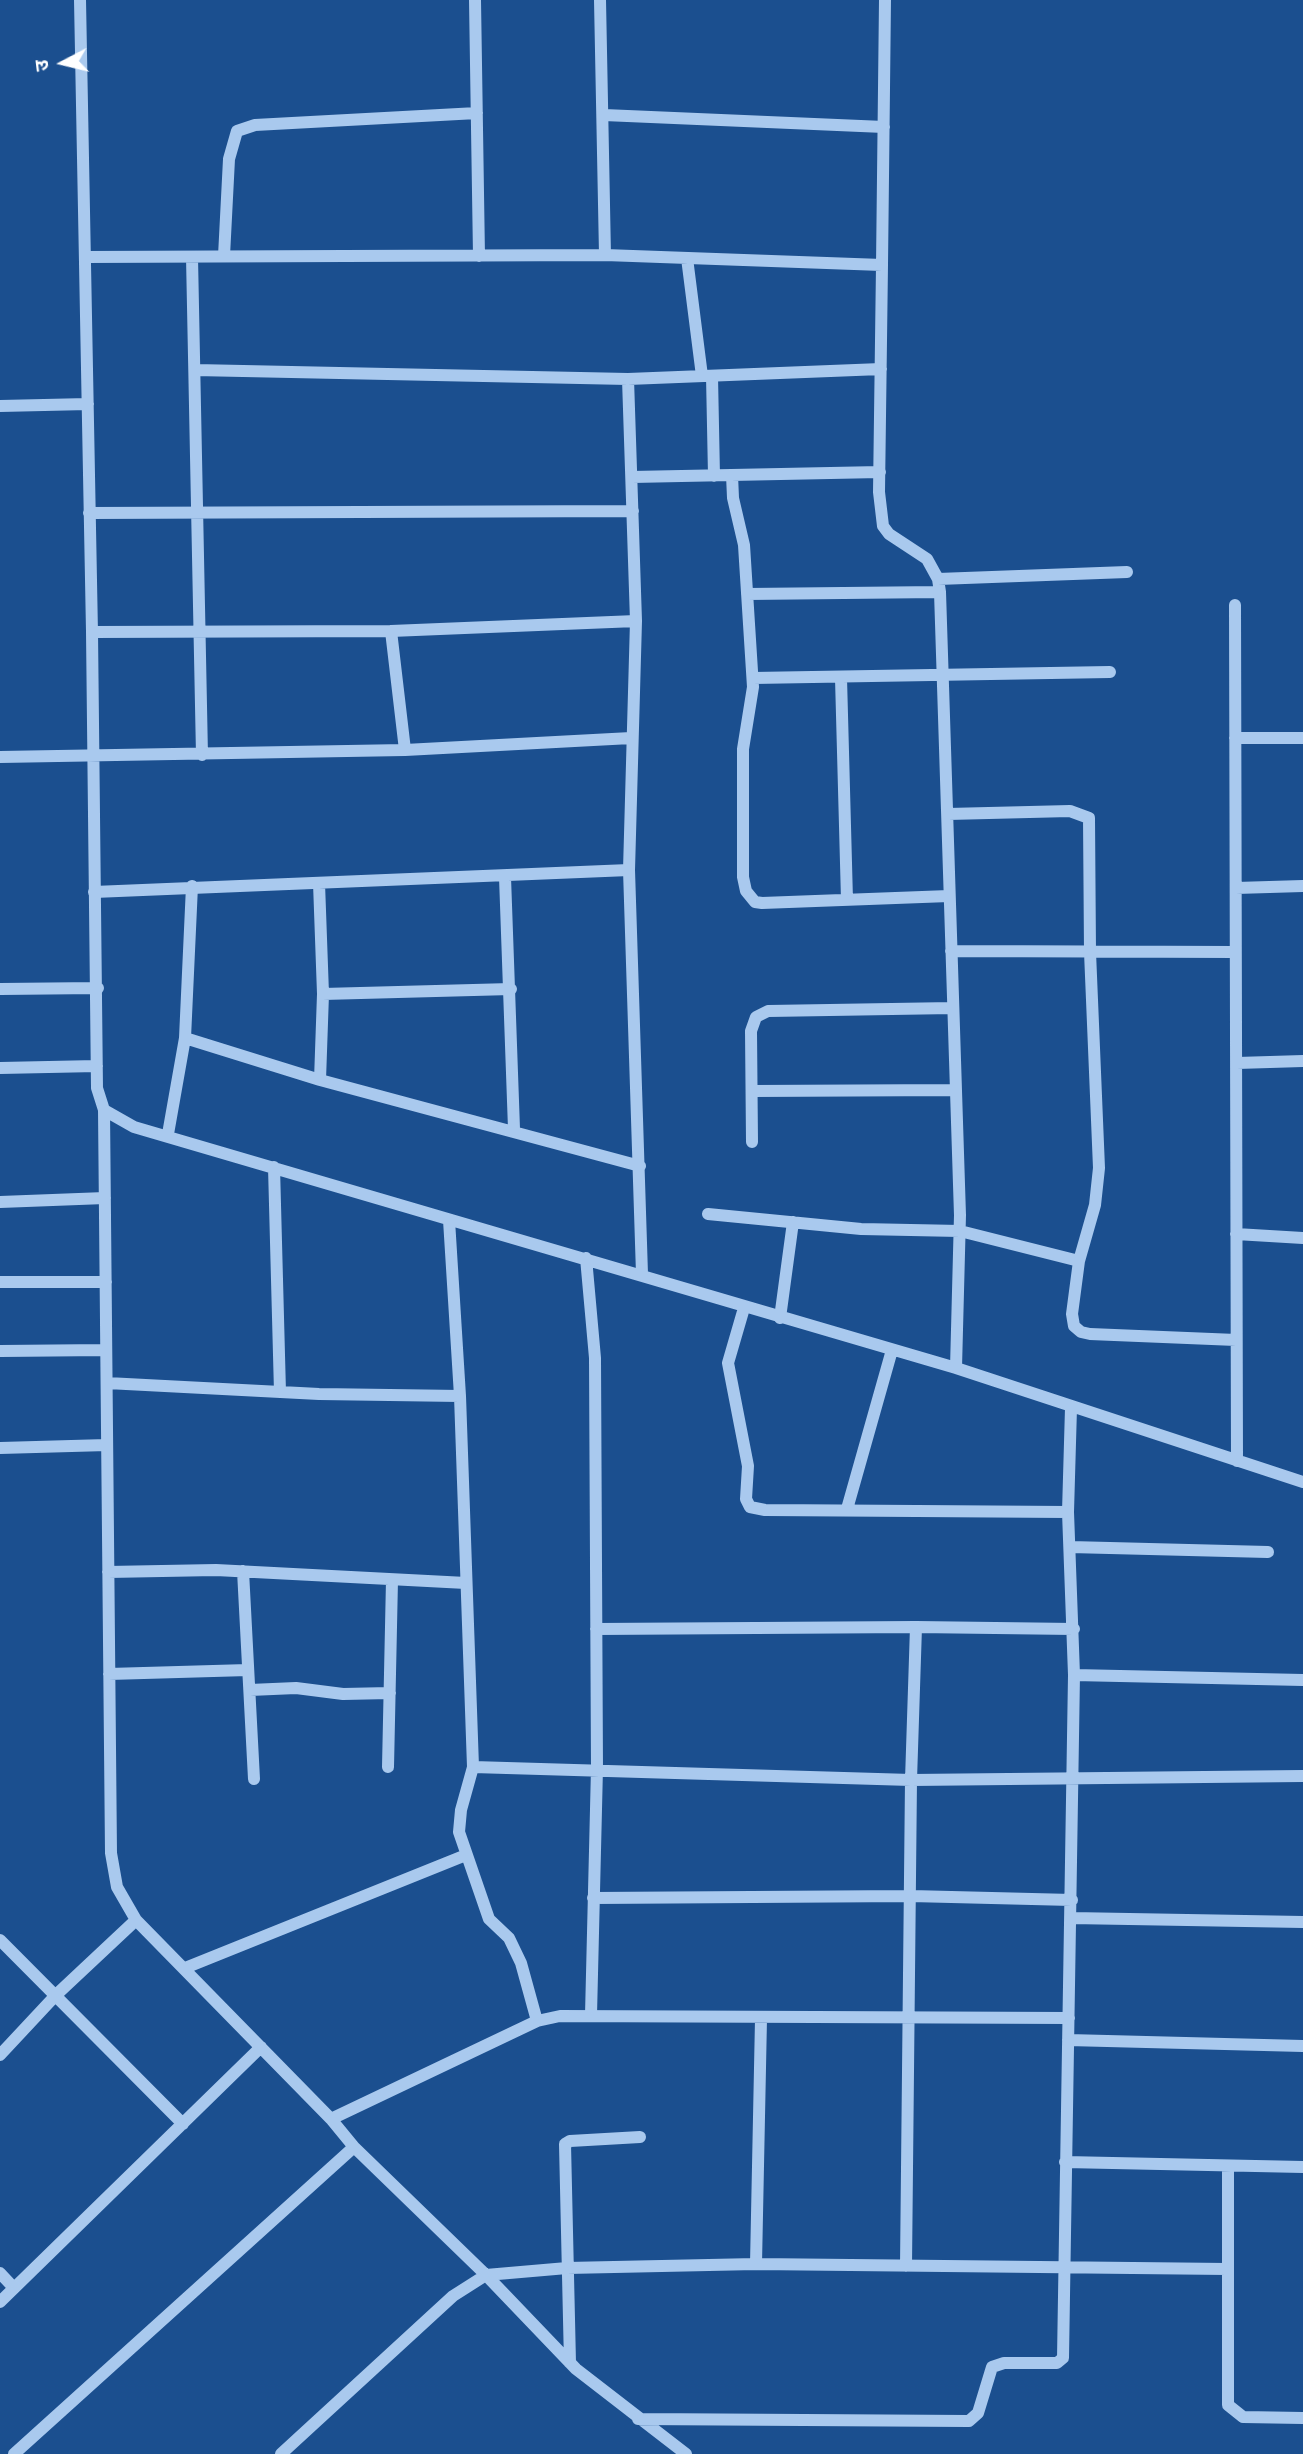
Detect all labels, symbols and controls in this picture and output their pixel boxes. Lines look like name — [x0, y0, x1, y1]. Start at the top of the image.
north arrow — [28, 28, 98, 98]
text: उ — [28, 58, 56, 73]

